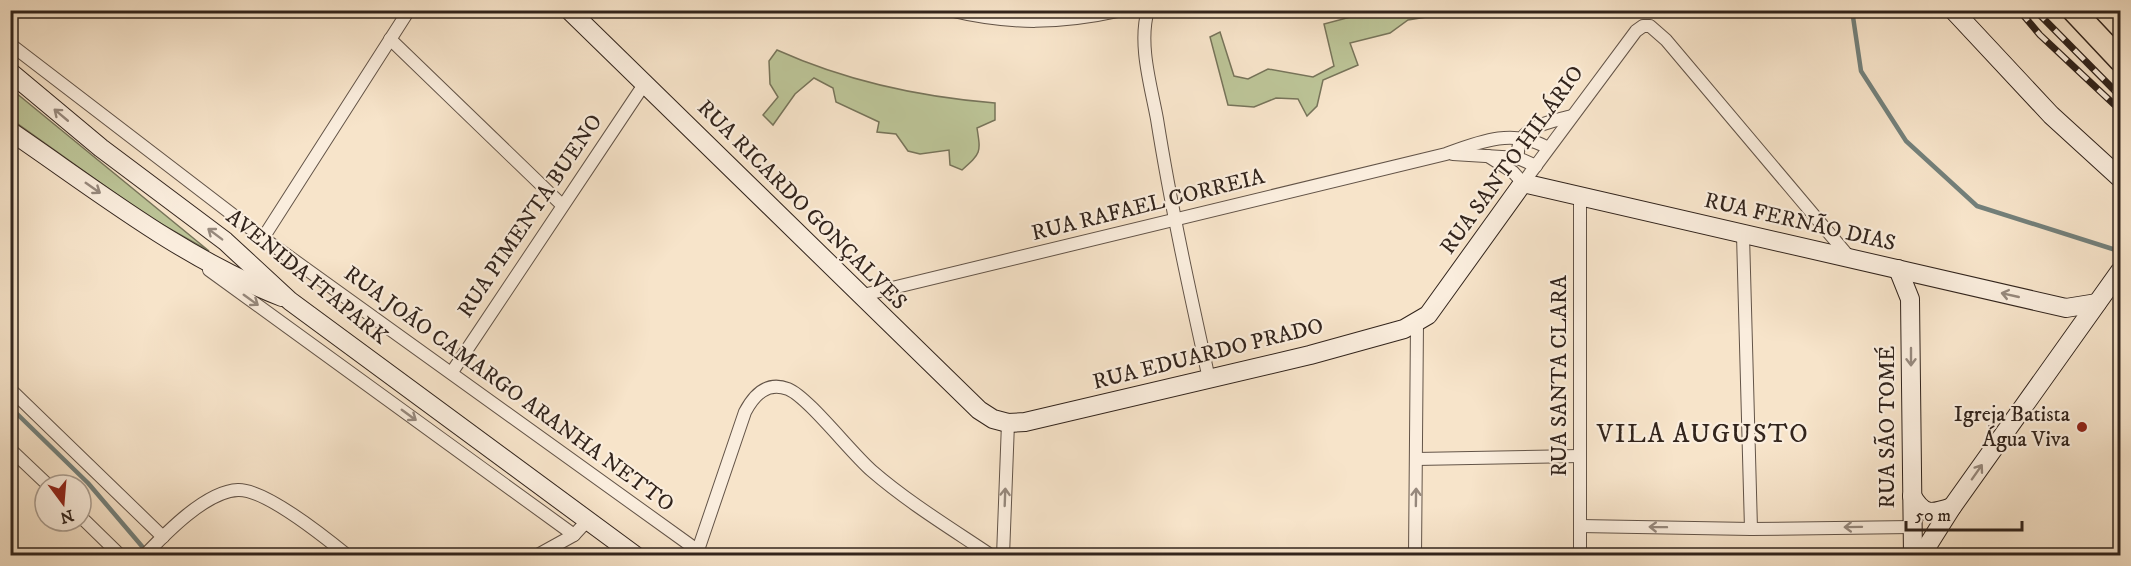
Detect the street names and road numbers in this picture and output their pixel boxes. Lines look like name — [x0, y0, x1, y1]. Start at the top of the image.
street label: RUA SANTO HILÁRIO — [1434, 60, 1590, 260]
street label: RUA RICARDO GONÇALVES — [691, 94, 913, 316]
street label: RUA PIMENTA BUENO — [452, 109, 608, 323]
street label: RUA RAFAEL CORREIA — [1029, 163, 1268, 247]
street label: RUA FERNÃO DIAS — [1702, 186, 1899, 257]
street label: AVENIDA ITAPARK — [221, 203, 394, 351]
street label: RUA JOÃO CAMARGO ARANHA NETTO — [339, 259, 680, 518]
street label: RUA SANTA CLARA — [1546, 274, 1573, 477]
street label: RUA EDUARDO PRADO — [1090, 312, 1326, 396]
street label: RUA SÃO TOMÉ — [1873, 346, 1901, 508]

